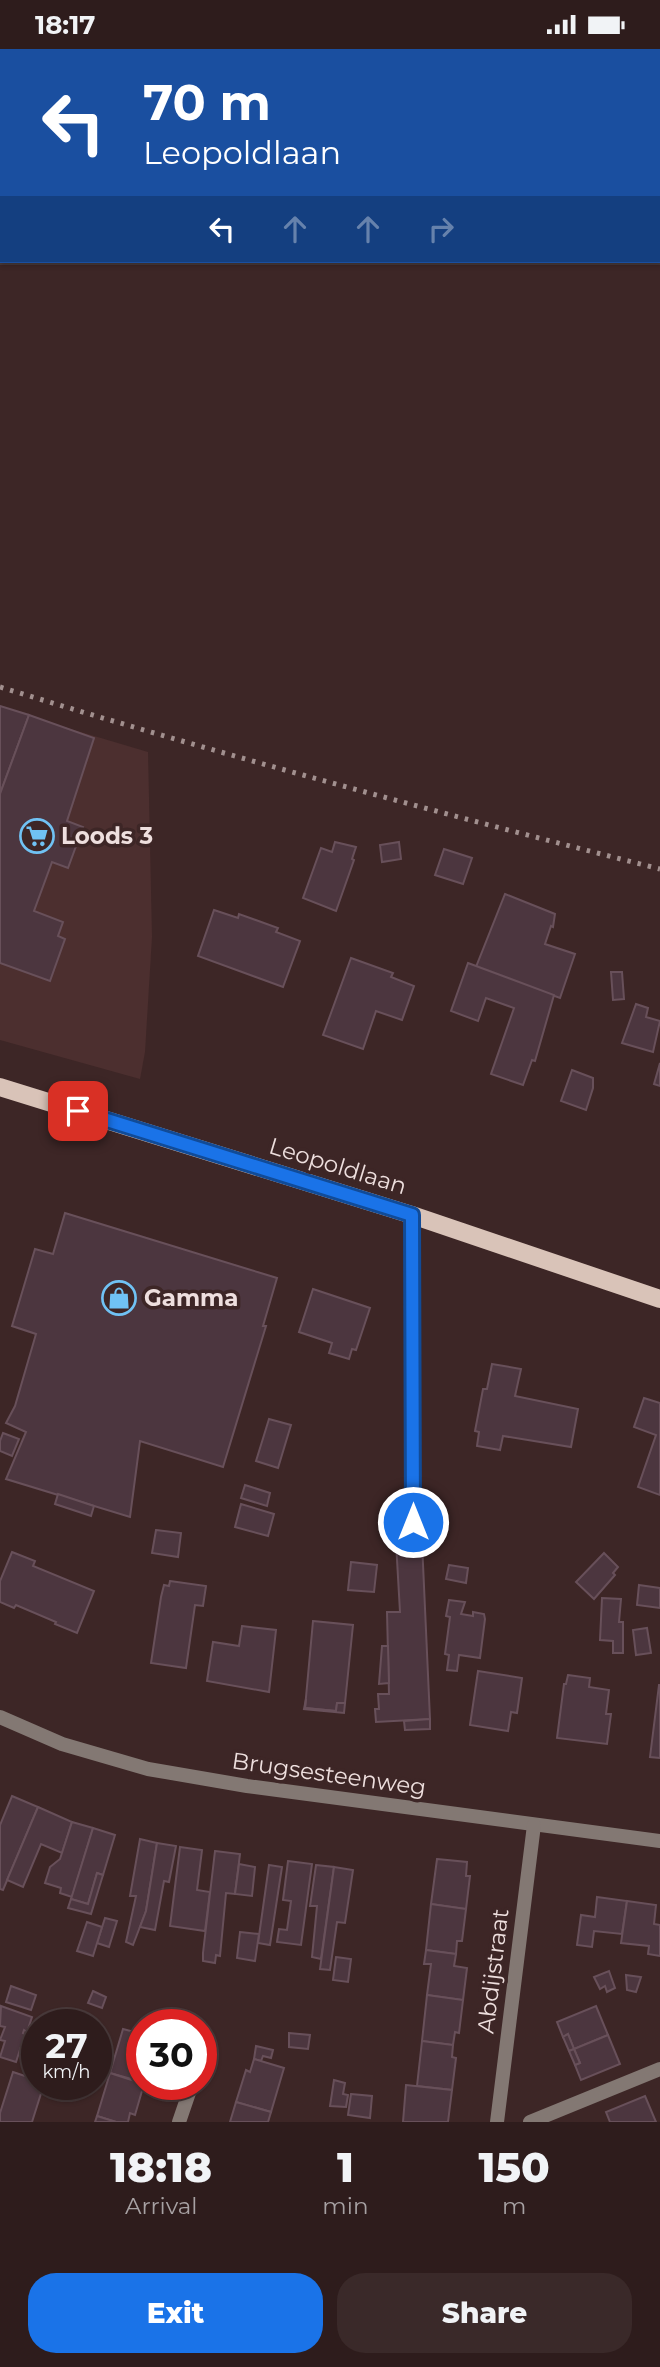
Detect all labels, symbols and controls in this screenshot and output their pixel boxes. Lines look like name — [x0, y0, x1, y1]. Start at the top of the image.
text: 18:17 — [35, 9, 95, 41]
text: 70 m — [143, 73, 271, 132]
icon: left — [28, 77, 119, 168]
text: Leopoldlaan — [143, 133, 341, 172]
icon: left — [203, 210, 241, 248]
icon: ahead — [276, 210, 314, 248]
icon: ahead — [349, 210, 387, 248]
icon: right — [422, 210, 460, 248]
supermarket icon: Loods 3 — [18, 817, 56, 855]
place label: Loods 3 — [61, 822, 153, 850]
pin — [48, 1081, 108, 1141]
icon: arrive — [59, 1092, 97, 1130]
street label: Leopoldlaan — [266, 1132, 410, 1200]
shop icon: Gamma — [100, 1279, 138, 1317]
place label: Gamma — [144, 1284, 238, 1312]
position arrow — [376, 1485, 450, 1559]
street label: Brugsesteenweg — [230, 1747, 428, 1801]
street label: Abdijstraat — [471, 1907, 515, 2035]
speed limit sign: 30 — [126, 2009, 217, 2100]
text: 27 — [45, 2024, 88, 2067]
text: km/h — [42, 2061, 91, 2083]
text: 18:18 — [110, 2141, 212, 2193]
text: 1 — [337, 2141, 354, 2193]
text: 150 — [479, 2141, 550, 2193]
text: Arrival — [125, 2192, 197, 2220]
text: min — [322, 2192, 368, 2220]
text: m — [502, 2192, 526, 2220]
button: Exit — [28, 2273, 323, 2353]
button: Share — [337, 2273, 632, 2353]

